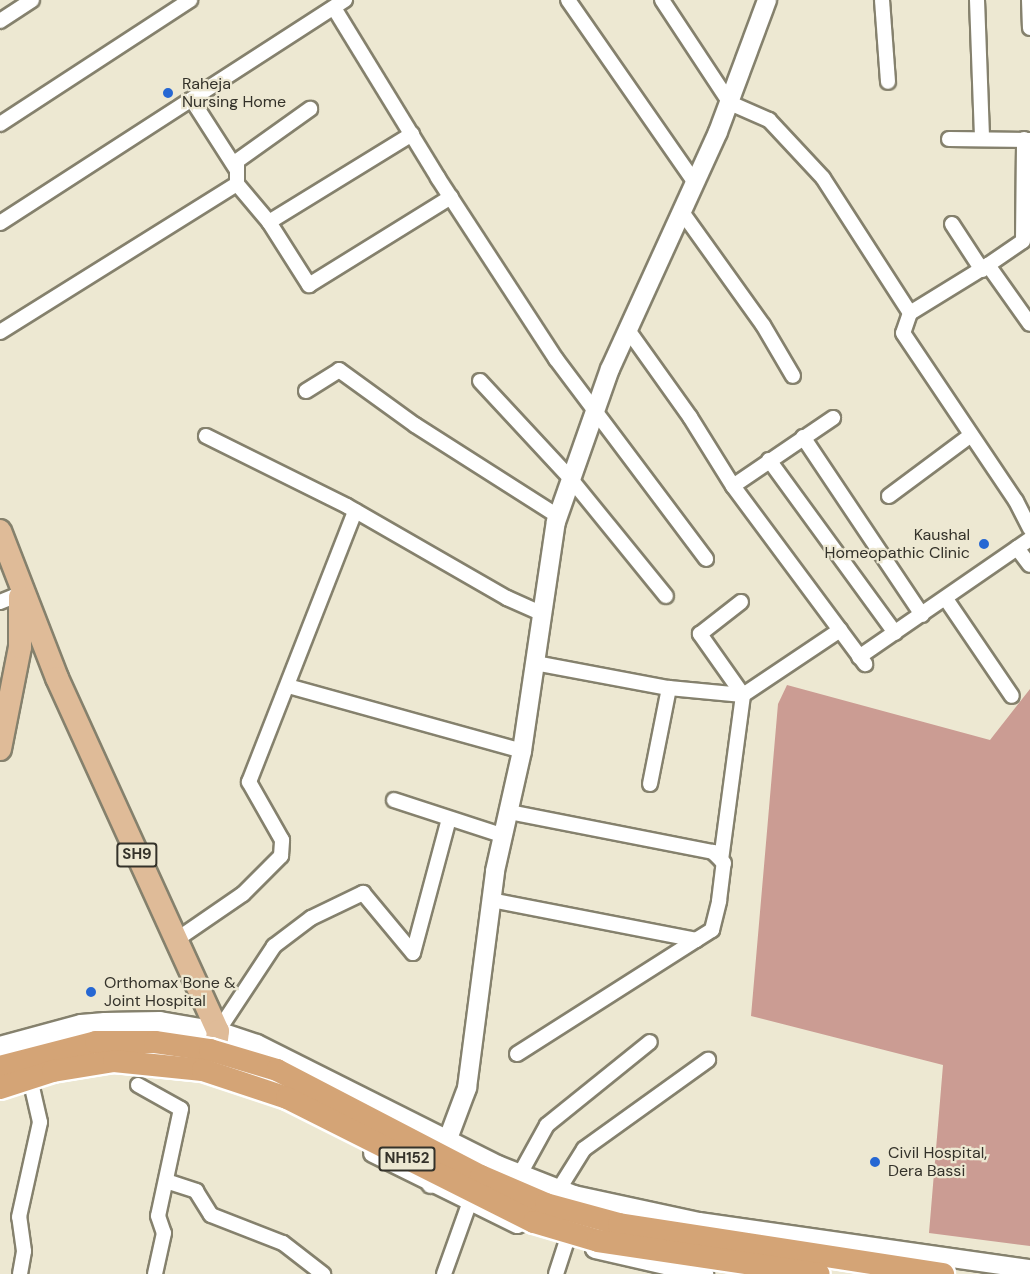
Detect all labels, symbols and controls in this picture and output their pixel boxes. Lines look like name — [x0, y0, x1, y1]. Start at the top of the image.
place label: Raheja Nursing Home — [182, 74, 286, 112]
marker: Raheja Nursing Home — [159, 84, 177, 102]
place label: Kaushal Homeopathic Clinic — [825, 525, 970, 563]
marker: Kaushal Homeopathic Clinic — [975, 535, 993, 553]
road number: SH9 — [116, 843, 158, 867]
place label: Orthomax Bone & Joint Hospital — [104, 973, 236, 1011]
marker: Orthomax Bone & Joint Hospital — [82, 983, 100, 1001]
place label: Civil Hospital, Dera Bassi — [888, 1143, 987, 1181]
road number: NH152 — [378, 1147, 436, 1171]
marker: Civil Hospital, Dera Bassi — [866, 1153, 884, 1171]

